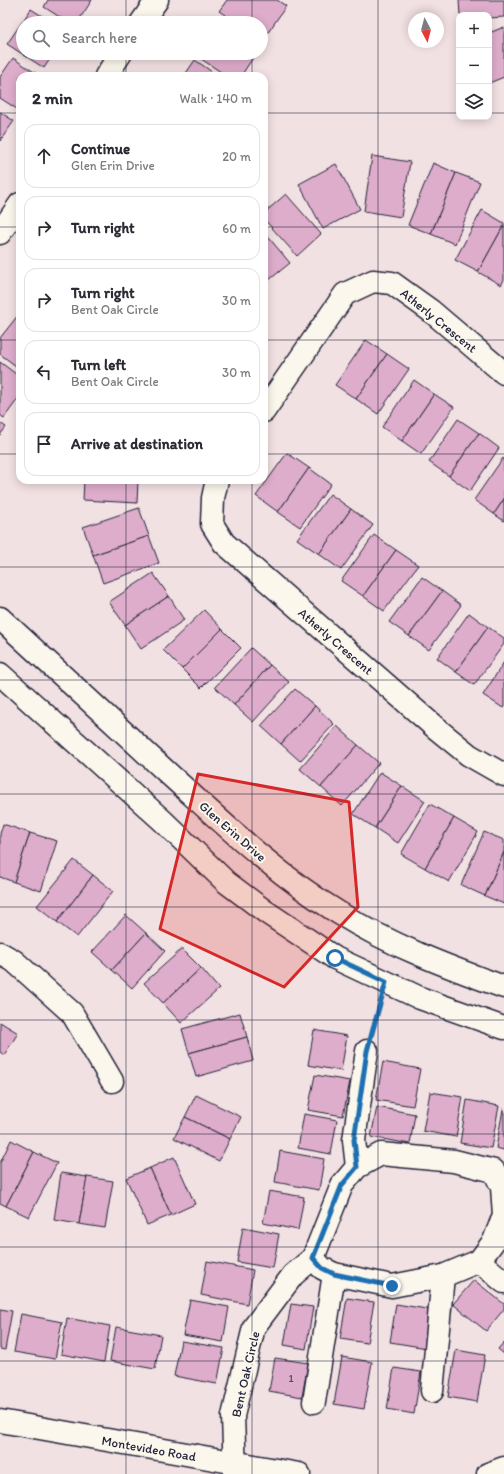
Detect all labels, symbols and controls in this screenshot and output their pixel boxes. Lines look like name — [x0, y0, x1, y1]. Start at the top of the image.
north arrow — [408, 12, 444, 48]
map controls — [456, 12, 492, 120]
button: + — [456, 12, 492, 48]
search box — [16, 16, 268, 60]
icon: search — [30, 27, 52, 49]
text: Search here — [62, 29, 137, 47]
button: − — [456, 48, 492, 84]
button: layers — [456, 84, 492, 120]
text: 2 min — [32, 88, 72, 108]
text: Walk · 140 m — [180, 91, 252, 106]
text: Continue — [71, 140, 130, 158]
icon: ahead — [33, 145, 55, 167]
text: 20 m — [222, 149, 251, 164]
text: Glen Erin Drive — [71, 158, 155, 173]
icon: right — [33, 217, 55, 239]
text: Turn right — [71, 219, 135, 237]
text: 60 m — [222, 221, 251, 236]
text: Turn right — [71, 284, 135, 302]
street label: Atherly Crescent — [398, 285, 480, 356]
icon: right — [33, 289, 55, 311]
text: 30 m — [222, 293, 251, 308]
text: Bent Oak Circle — [71, 302, 159, 317]
text: Turn left — [71, 356, 126, 374]
icon: left — [33, 361, 55, 383]
text: 30 m — [222, 365, 251, 380]
text: Bent Oak Circle — [71, 374, 159, 389]
icon: arrive — [33, 433, 55, 455]
text: Arrive at destination — [71, 435, 203, 453]
street label: Atherly Crescent — [295, 605, 376, 678]
street label: Glen Erin Drive — [196, 798, 269, 864]
route start — [326, 949, 344, 967]
route end — [383, 1277, 401, 1295]
street label: Bent Oak Circle — [228, 1330, 263, 1419]
house number: 1 — [288, 1372, 294, 1385]
street label: Montevideo Road — [100, 1433, 197, 1464]

